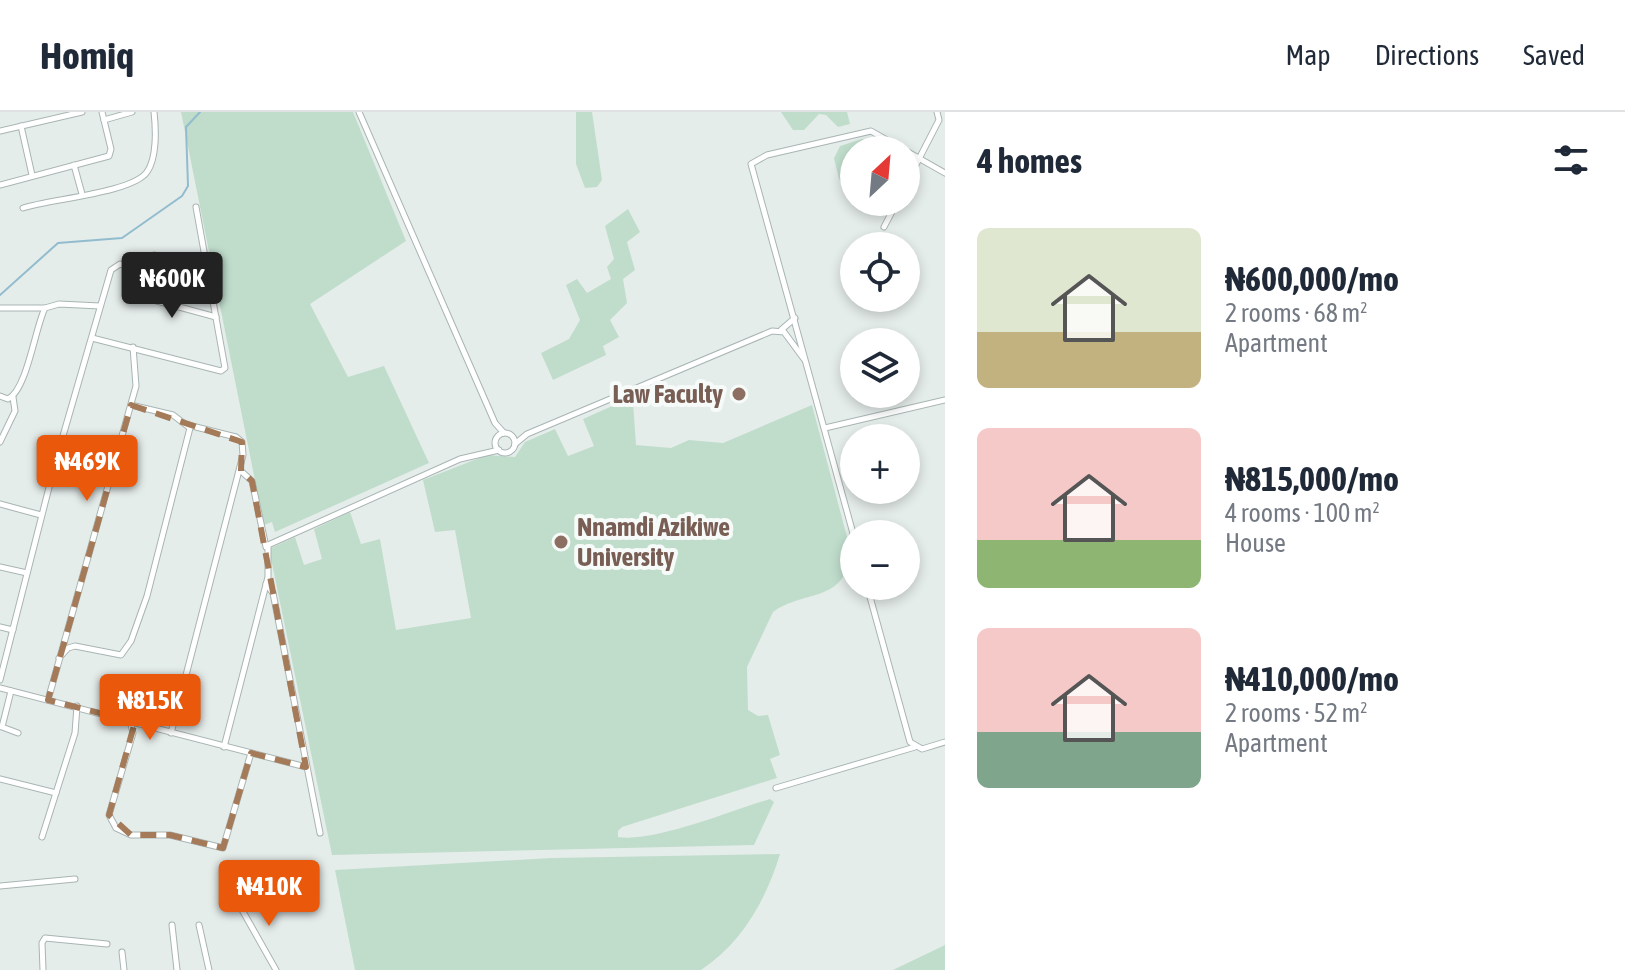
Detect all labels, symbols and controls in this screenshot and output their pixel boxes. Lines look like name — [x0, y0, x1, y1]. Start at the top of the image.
text: Homiq — [40, 34, 134, 77]
text: Map — [1286, 39, 1331, 71]
text: Directions — [1375, 39, 1479, 71]
text: Saved — [1523, 39, 1585, 71]
north arrow — [840, 136, 920, 216]
map controls — [840, 136, 920, 600]
icon: filters — [1549, 138, 1593, 182]
text: 4 homes — [977, 141, 1082, 180]
button: locate — [840, 232, 920, 312]
pin: ₦600K — [116, 252, 228, 320]
text: ₦600,000/mo — [1225, 259, 1399, 298]
icon: home — [1041, 260, 1137, 356]
text: ₦600K — [140, 263, 204, 293]
text: 2 rooms · 68 m² — [1225, 298, 1367, 328]
button: layers — [840, 328, 920, 408]
text: Apartment — [1225, 328, 1328, 358]
place label: Law Faculty — [612, 379, 723, 409]
marker: Law Faculty — [730, 385, 748, 403]
button: + — [840, 424, 920, 504]
pin: ₦469K — [31, 435, 143, 503]
text: ₦469K — [55, 446, 119, 476]
text: ₦815,000/mo — [1225, 459, 1399, 498]
icon: home — [1041, 460, 1137, 556]
text: 4 rooms · 100 m² — [1225, 498, 1380, 528]
place label: Nnamdi Azikiwe University — [577, 512, 730, 572]
button: − — [840, 520, 920, 600]
text: House — [1225, 528, 1286, 558]
marker: Nnamdi Azikiwe University — [552, 533, 570, 551]
text: ₦410,000/mo — [1225, 659, 1399, 698]
icon: home — [1041, 660, 1137, 756]
pin: ₦815K — [94, 674, 206, 742]
text: ₦815K — [118, 685, 182, 715]
text: 2 rooms · 52 m² — [1225, 698, 1367, 728]
text: Apartment — [1225, 728, 1328, 758]
pin: ₦410K — [213, 860, 325, 928]
text: ₦410K — [237, 871, 301, 901]

